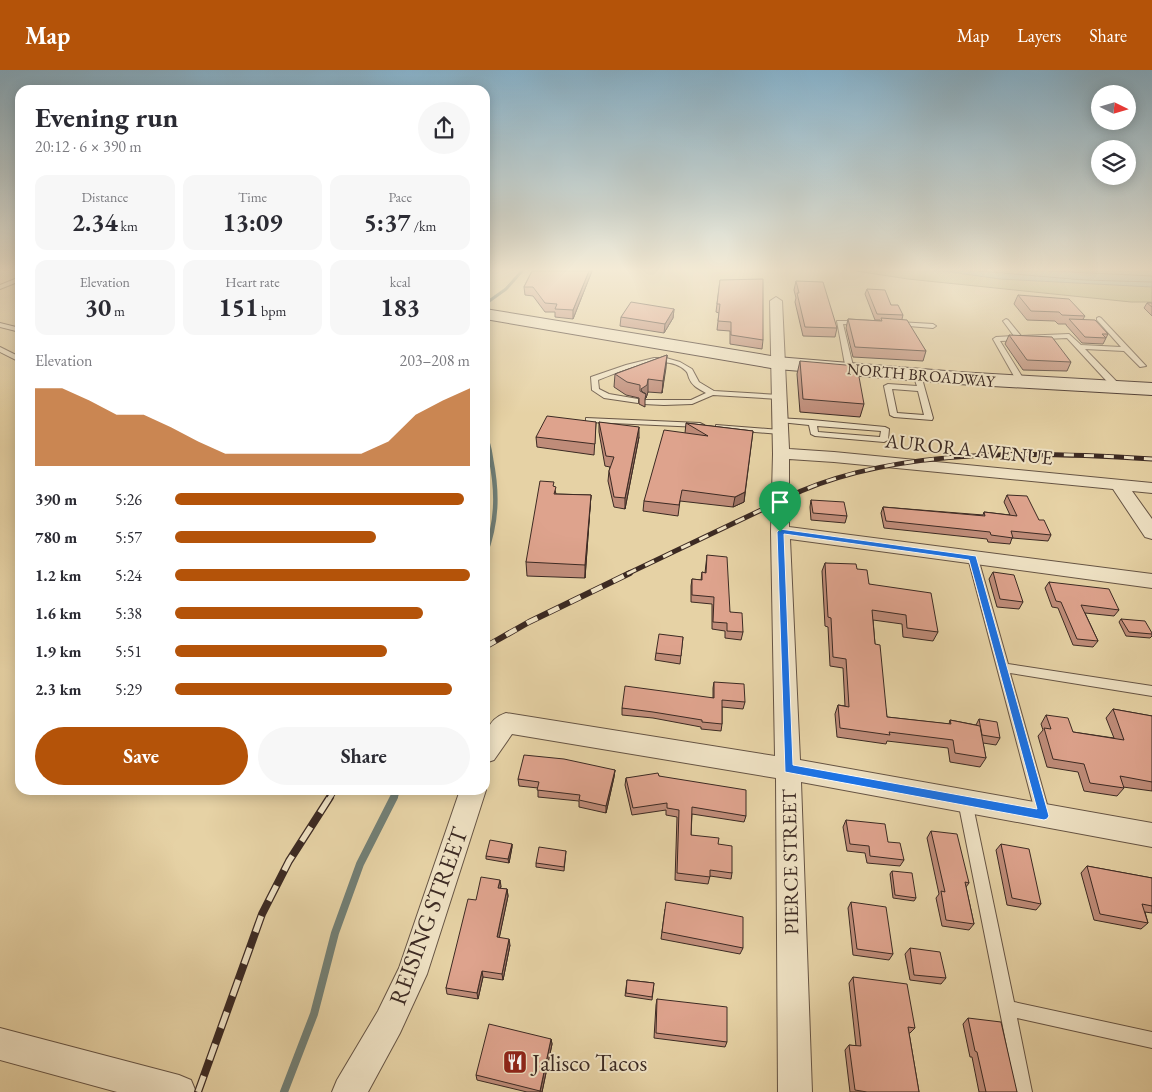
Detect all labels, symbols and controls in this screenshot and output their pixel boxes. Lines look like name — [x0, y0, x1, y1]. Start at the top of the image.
text: Map — [25, 20, 70, 51]
text: Map — [957, 24, 989, 47]
text: Layers — [1017, 24, 1061, 47]
text: Share — [1089, 24, 1127, 47]
north arrow — [1091, 85, 1136, 130]
map controls — [1091, 85, 1136, 185]
text: Evening run — [35, 99, 178, 135]
button: share — [418, 102, 470, 154]
text: 20:12 · 6 × 390 m — [35, 136, 142, 157]
button: layers — [1091, 140, 1136, 185]
text: Distance — [81, 188, 128, 206]
text: Time — [238, 188, 267, 206]
text: Pace — [388, 188, 412, 206]
text: 2.34 — [72, 206, 118, 238]
text: 13:09 — [223, 206, 282, 238]
text: 5:37 — [364, 206, 411, 238]
text: km — [118, 217, 138, 235]
text: /km — [411, 217, 436, 235]
text: Elevation — [80, 273, 130, 291]
text: Heart rate — [225, 273, 280, 291]
text: kcal — [390, 273, 411, 291]
text: 30 — [85, 291, 111, 323]
text: 151 — [219, 291, 258, 323]
text: 183 — [380, 291, 420, 323]
text: m — [111, 302, 125, 320]
text: bpm — [258, 302, 286, 320]
text: Elevation — [35, 350, 93, 371]
text: 203–208 m — [399, 350, 470, 371]
street label: NORTH BROADWAY — [846, 358, 997, 392]
street label: AURORA AVENUE — [883, 427, 1054, 471]
pin — [759, 481, 801, 532]
icon: arrive — [766, 488, 794, 516]
text: 390 m — [35, 489, 77, 510]
text: 5:26 — [115, 489, 142, 510]
text: 780 m — [35, 527, 77, 548]
text: 5:57 — [115, 527, 142, 548]
text: 1.2 km — [35, 565, 81, 586]
text: 5:24 — [115, 565, 142, 586]
text: 1.6 km — [35, 603, 81, 624]
text: 5:38 — [115, 603, 142, 624]
text: 1.9 km — [35, 641, 81, 662]
text: 5:51 — [115, 641, 142, 662]
text: 2.3 km — [35, 679, 81, 700]
text: 5:29 — [115, 679, 142, 700]
button: Save — [35, 727, 248, 785]
button: Share — [258, 727, 470, 785]
street label: PIERCE STREET — [776, 788, 804, 935]
street label: REISING STREET — [381, 822, 475, 1009]
place label: Jalisco Tacos — [530, 1047, 647, 1078]
restaurant icon: Jalisco Tacos — [502, 1049, 528, 1075]

